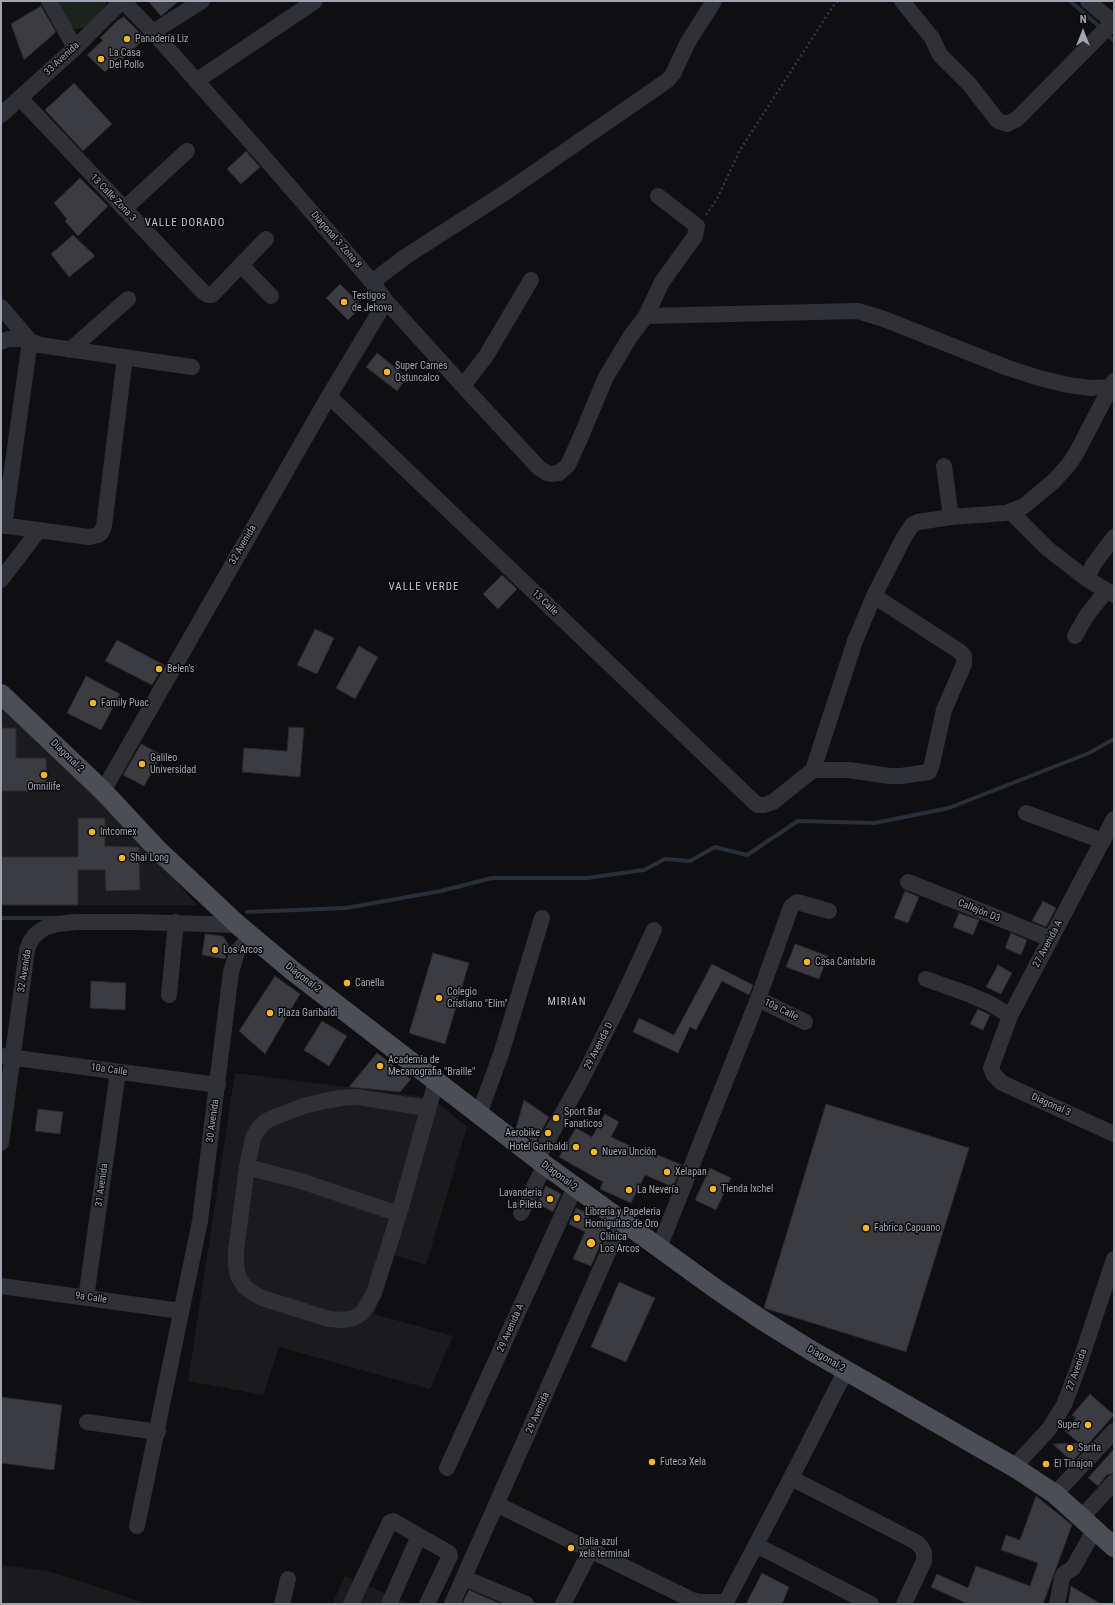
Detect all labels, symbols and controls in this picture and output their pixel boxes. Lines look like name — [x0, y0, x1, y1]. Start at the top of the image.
north arrow — [1063, 12, 1103, 52]
text: N — [1080, 13, 1086, 26]
place label: Panadería Liz — [135, 33, 188, 45]
marker: Panadería Liz — [122, 34, 132, 44]
street label: 33 Avenida — [42, 40, 82, 78]
place label: La Casa Del Pollo — [109, 47, 144, 70]
marker: La Casa Del Pollo — [96, 54, 106, 64]
street label: 13 Calle Zona 3 — [87, 172, 139, 224]
street label: Diagonal 3 Zona 8 — [308, 209, 364, 271]
district label: VALLE DORADO — [145, 216, 225, 230]
place label: Testigos de Jehova — [352, 290, 392, 314]
marker: Testigos de Jehova — [339, 297, 349, 307]
place label: Super Carnes Ostuncalco — [395, 360, 448, 384]
marker: Super Carnes Ostuncalco — [382, 367, 392, 377]
street label: 32 Avenida — [227, 523, 259, 567]
district label: VALLE VERDE — [389, 580, 459, 594]
street label: 13 Calle — [529, 588, 561, 618]
place label: Belen's — [167, 663, 194, 675]
marker: Belen's — [154, 664, 164, 674]
place label: Family Puac — [101, 697, 149, 709]
marker: Family Puac — [88, 698, 98, 708]
street label: Diagonal 2 — [48, 737, 86, 775]
place label: Galileo Universidad — [150, 752, 196, 776]
marker: Galileo Universidad — [137, 759, 147, 769]
marker: Omnilife — [39, 770, 49, 780]
place label: Omnilife — [27, 781, 61, 793]
place label: Intcomex — [100, 826, 137, 838]
marker: Intcomex — [87, 827, 97, 837]
place label: Shai Long — [130, 852, 169, 864]
marker: Shai Long — [117, 853, 127, 863]
street label: Callejón D3 — [956, 897, 1002, 925]
street label: 27 Avenida A — [1031, 918, 1065, 970]
place label: Los Arcos — [223, 944, 263, 956]
marker: Los Arcos — [210, 945, 220, 955]
street label: 32 Avenida — [16, 949, 34, 993]
place label: Casa Cantabria — [815, 956, 875, 968]
marker: Casa Cantabria — [802, 957, 812, 967]
street label: Diagonal 2 — [283, 960, 323, 996]
place label: Canella — [355, 977, 384, 989]
marker: Canella — [342, 978, 352, 988]
place label: Colegio Cristiano "Elim" — [447, 986, 508, 1010]
marker: Colegio Cristiano "Elim" — [434, 993, 444, 1003]
district label: MIRIAN — [548, 995, 586, 1009]
street label: 10a Calle — [762, 997, 800, 1023]
place label: Plaza Garibaldi — [278, 1007, 337, 1019]
marker: Plaza Garibaldi — [265, 1008, 275, 1018]
street label: 29 Avenida D — [582, 1020, 616, 1072]
place label: Academia de Mecanografia "Braille" — [388, 1054, 475, 1078]
marker: Academia de Mecanografia "Braille" — [375, 1061, 385, 1071]
street label: 10a Calle — [90, 1062, 128, 1078]
street label: Diagonal 3 — [1029, 1091, 1073, 1119]
street label: 30 Avenida — [204, 1099, 222, 1143]
place label: Sport Bar Fanaticos — [564, 1106, 603, 1130]
marker: Sport Bar Fanaticos — [551, 1113, 561, 1123]
place label: Aerobike — [505, 1127, 540, 1139]
marker: Aerobike — [543, 1128, 553, 1138]
place label: Hotel Garibaldi — [509, 1141, 568, 1153]
marker: Hotel Garibaldi — [571, 1142, 581, 1152]
place label: Nueva Unción — [602, 1146, 656, 1158]
marker: Nueva Unción — [589, 1147, 599, 1157]
street label: Diagonal 2 — [539, 1159, 579, 1193]
street label: 31 Avenida — [93, 1163, 111, 1207]
place label: Xelapan — [675, 1166, 707, 1178]
marker: Xelapan — [662, 1167, 672, 1177]
place label: Tienda Ixchel — [721, 1183, 773, 1195]
place label: La Nevería — [637, 1184, 679, 1196]
marker: Tienda Ixchel — [708, 1184, 718, 1194]
marker: La Nevería — [624, 1185, 634, 1195]
place label: Lavanderia La Pileta — [499, 1187, 542, 1210]
marker: Lavanderia La Pileta — [545, 1194, 555, 1204]
place label: Libreria y Papeleria Homiguitas de Oro — [585, 1206, 661, 1230]
marker: Libreria y Papeleria Homiguitas de Oro — [572, 1213, 582, 1223]
place label: Fabrica Capuano — [874, 1222, 940, 1234]
marker: Fabrica Capuano — [861, 1223, 871, 1233]
place label: Clínica Los Arcos — [600, 1231, 640, 1254]
marker: Clínica Los Arcos — [585, 1237, 597, 1249]
street label: 9a Calle — [74, 1290, 108, 1306]
street label: 29 Avenida A — [495, 1302, 527, 1354]
street label: Diagonal 2 — [805, 1343, 847, 1375]
street label: 27 Avenida — [1064, 1347, 1090, 1393]
street label: 29 Avenida — [524, 1391, 552, 1435]
place label: Super — [1057, 1419, 1080, 1431]
marker: Super — [1083, 1420, 1093, 1430]
place label: Sarita — [1078, 1442, 1101, 1454]
marker: Sarita — [1065, 1443, 1075, 1453]
place label: Futeca Xela — [660, 1456, 706, 1468]
marker: Futeca Xela — [647, 1457, 657, 1467]
place label: El Tinajon — [1054, 1458, 1093, 1470]
marker: El Tinajon — [1041, 1459, 1051, 1469]
place label: Dalia azul xela terminal — [579, 1536, 630, 1560]
marker: Dalia azul xela terminal — [566, 1543, 576, 1553]

